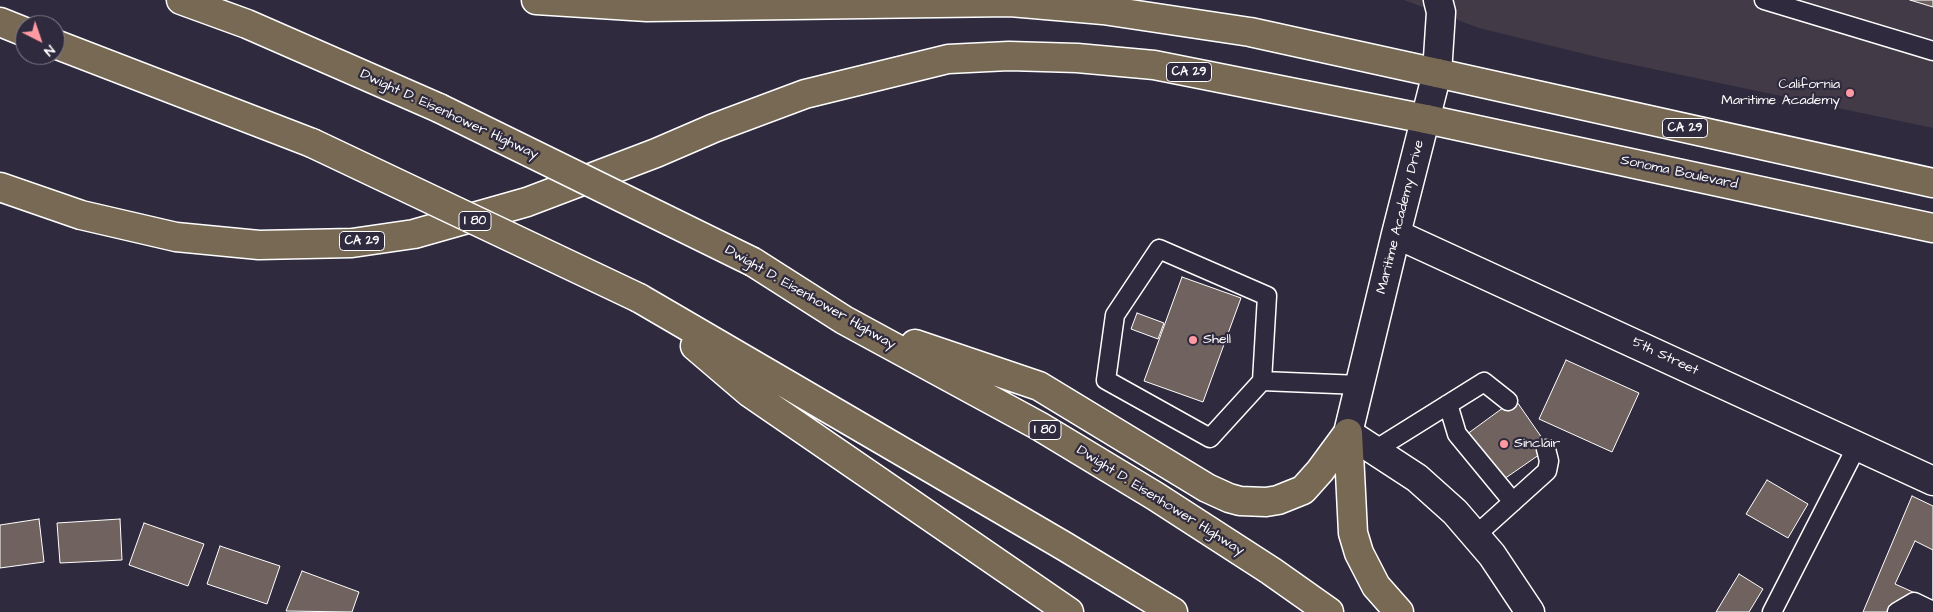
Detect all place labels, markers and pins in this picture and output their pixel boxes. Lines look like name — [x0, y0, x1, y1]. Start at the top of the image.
place label: California Maritime Academy — [1721, 77, 1840, 110]
marker: California Maritime Academy — [1844, 87, 1856, 99]
place label: Shell — [1203, 332, 1231, 348]
marker: Shell — [1187, 334, 1199, 346]
place label: Sinclair — [1514, 436, 1560, 452]
marker: Sinclair — [1498, 438, 1510, 450]

